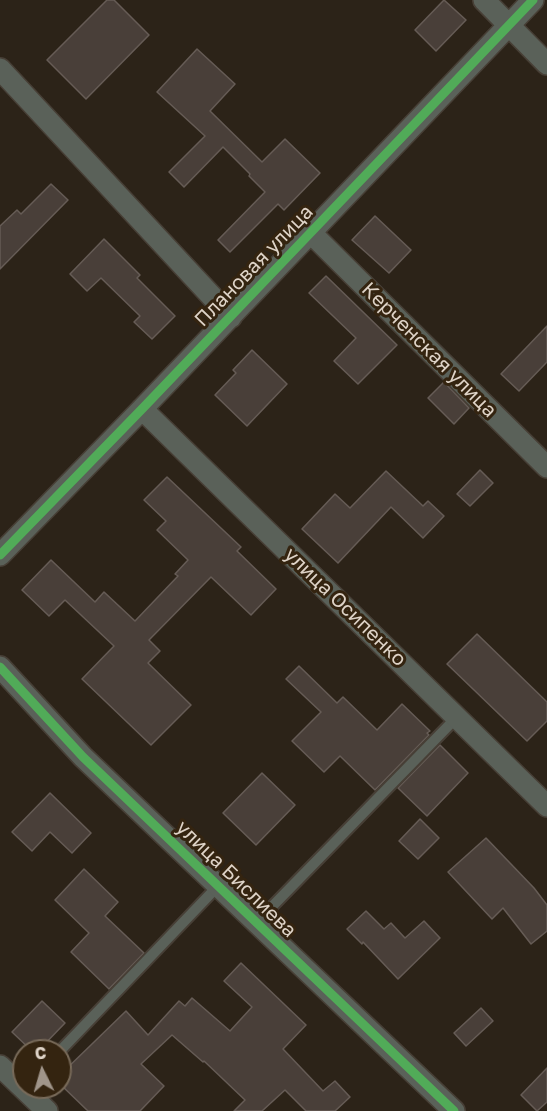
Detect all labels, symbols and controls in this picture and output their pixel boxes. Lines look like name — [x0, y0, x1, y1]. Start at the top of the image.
street label: Плановая улица — [190, 200, 318, 332]
street label: Керченская улица — [357, 278, 501, 422]
street label: улица Осипенко — [279, 543, 411, 671]
street label: улица Бислиева — [171, 815, 301, 943]
north arrow — [12, 1039, 72, 1099]
text: С — [34, 1043, 47, 1064]

